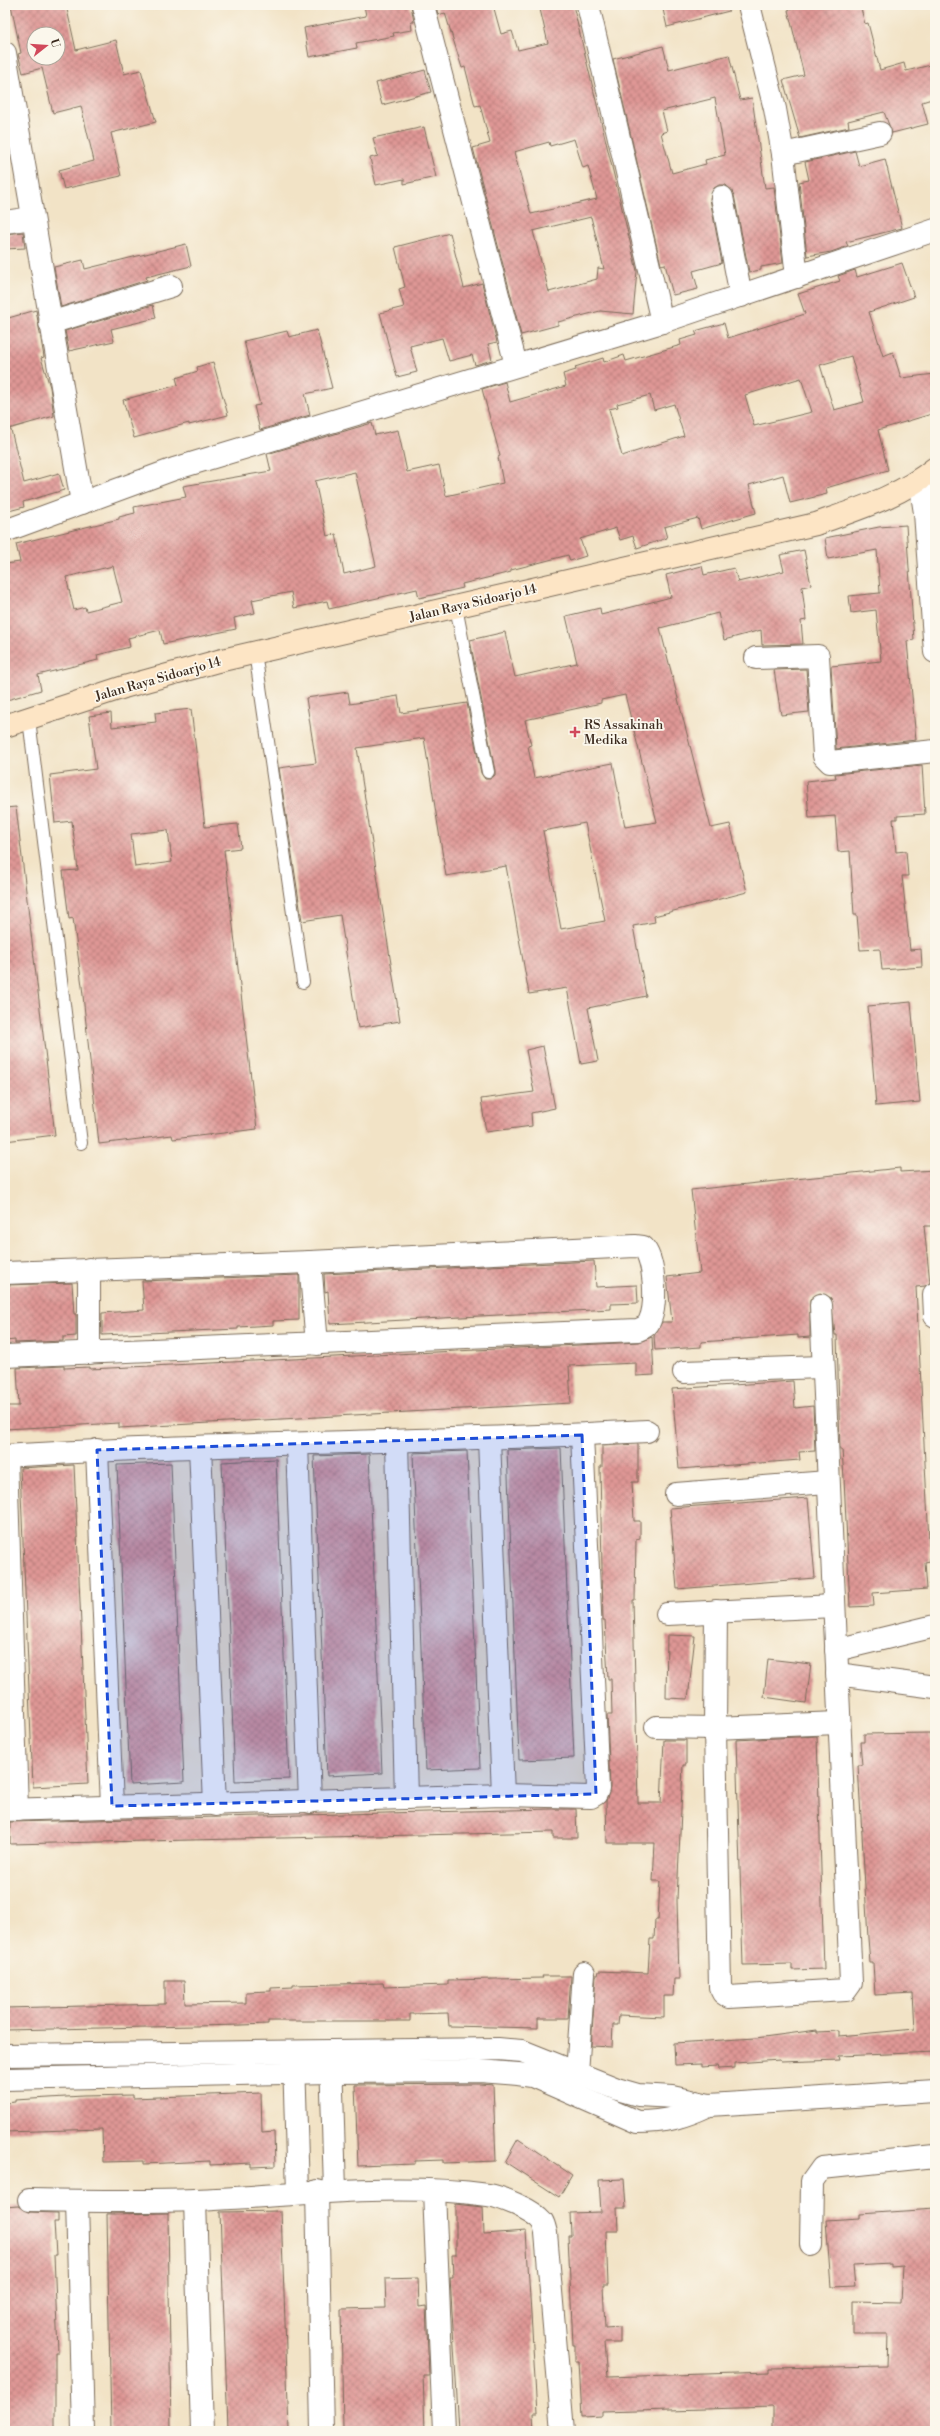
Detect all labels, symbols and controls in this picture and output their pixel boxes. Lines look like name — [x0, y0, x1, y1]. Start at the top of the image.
north arrow — [26, 26, 66, 66]
text: U — [47, 37, 63, 50]
street label: Jalan Raya Sidoarjo 14 — [407, 581, 538, 626]
street label: Jalan Raya Sidoarjo 14 — [92, 653, 223, 705]
place label: RS Assakinah Medika — [584, 717, 663, 748]
marker: RS Assakinah Medika — [569, 726, 581, 738]

